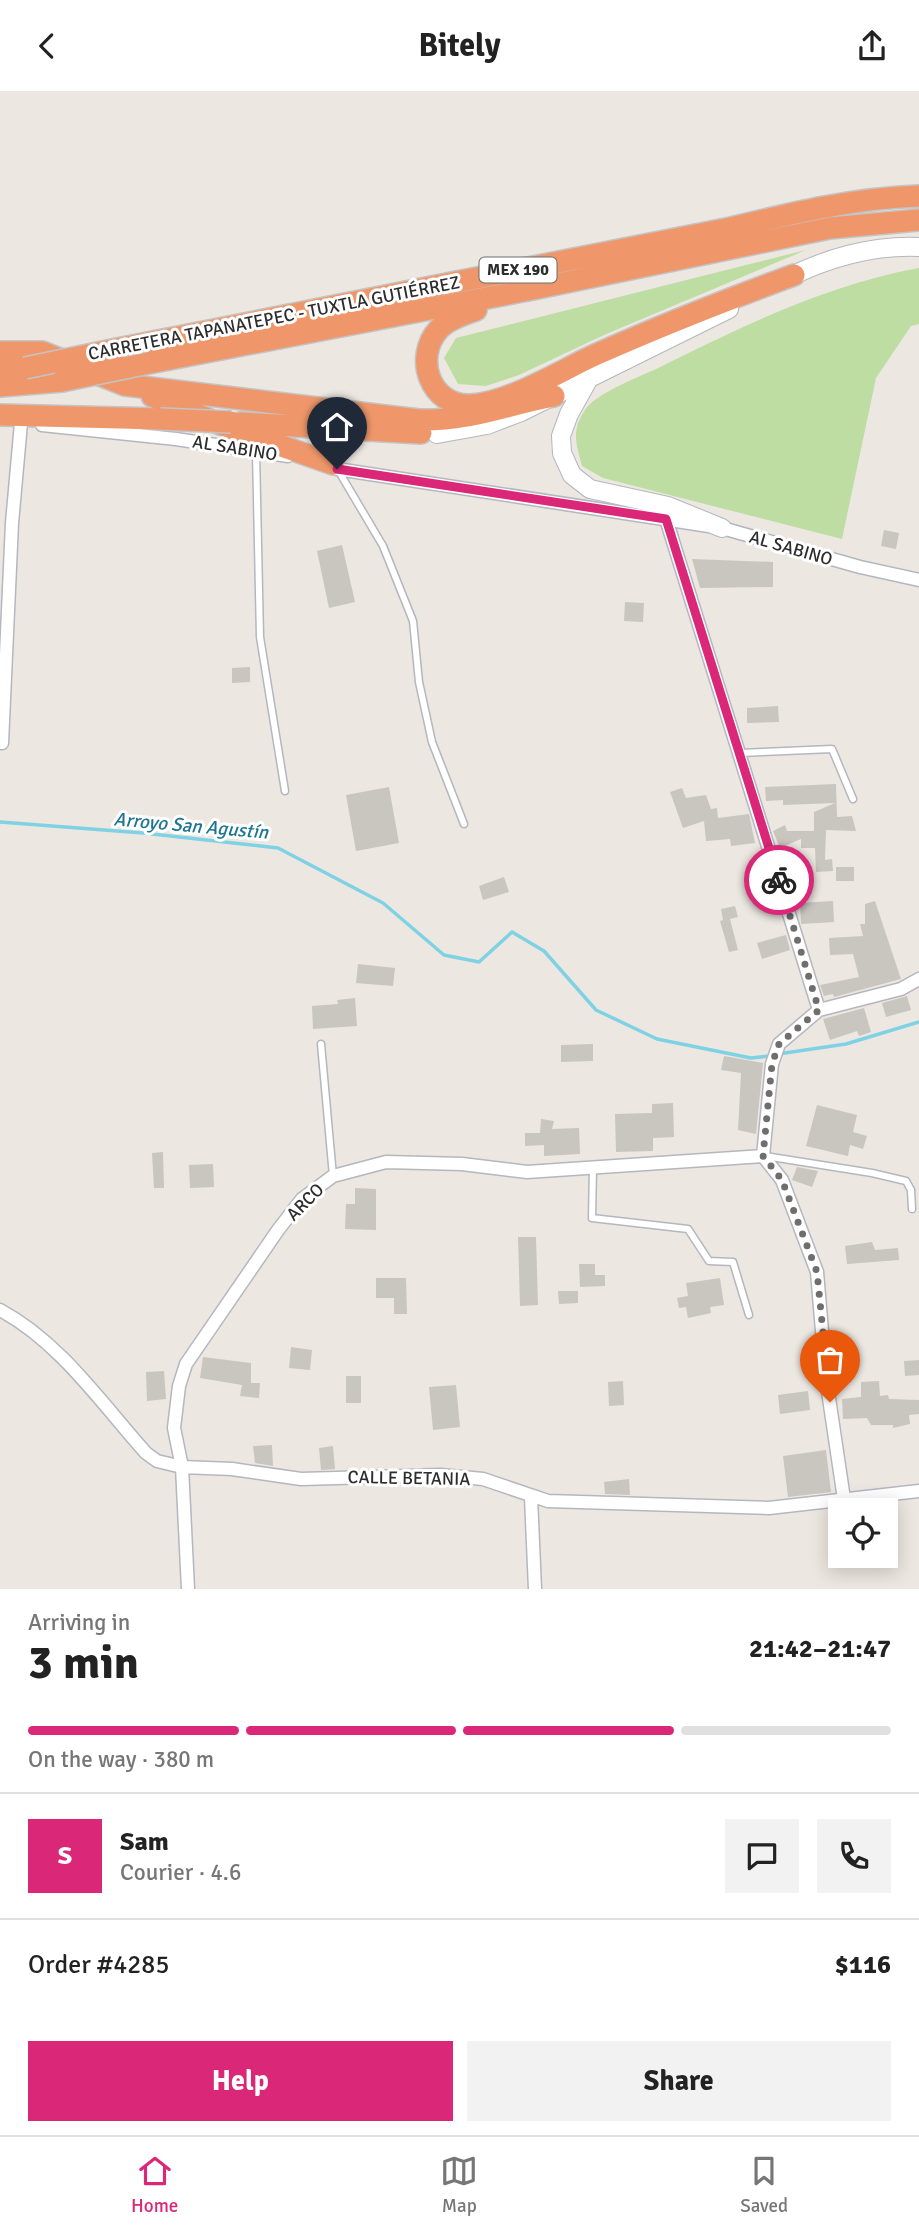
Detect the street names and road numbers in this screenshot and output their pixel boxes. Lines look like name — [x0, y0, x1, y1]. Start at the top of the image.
road number: MEX 190 — [480, 258, 556, 283]
street label: CARRETERA TAPANATEPEC - TUXTLA GUTIÉRREZ — [86, 271, 462, 365]
street label: AL SABINO — [191, 430, 279, 466]
street label: AL SABINO — [747, 526, 835, 570]
street label: ARCO — [282, 1179, 328, 1225]
street label: CALLE BETANIA — [347, 1466, 471, 1490]

